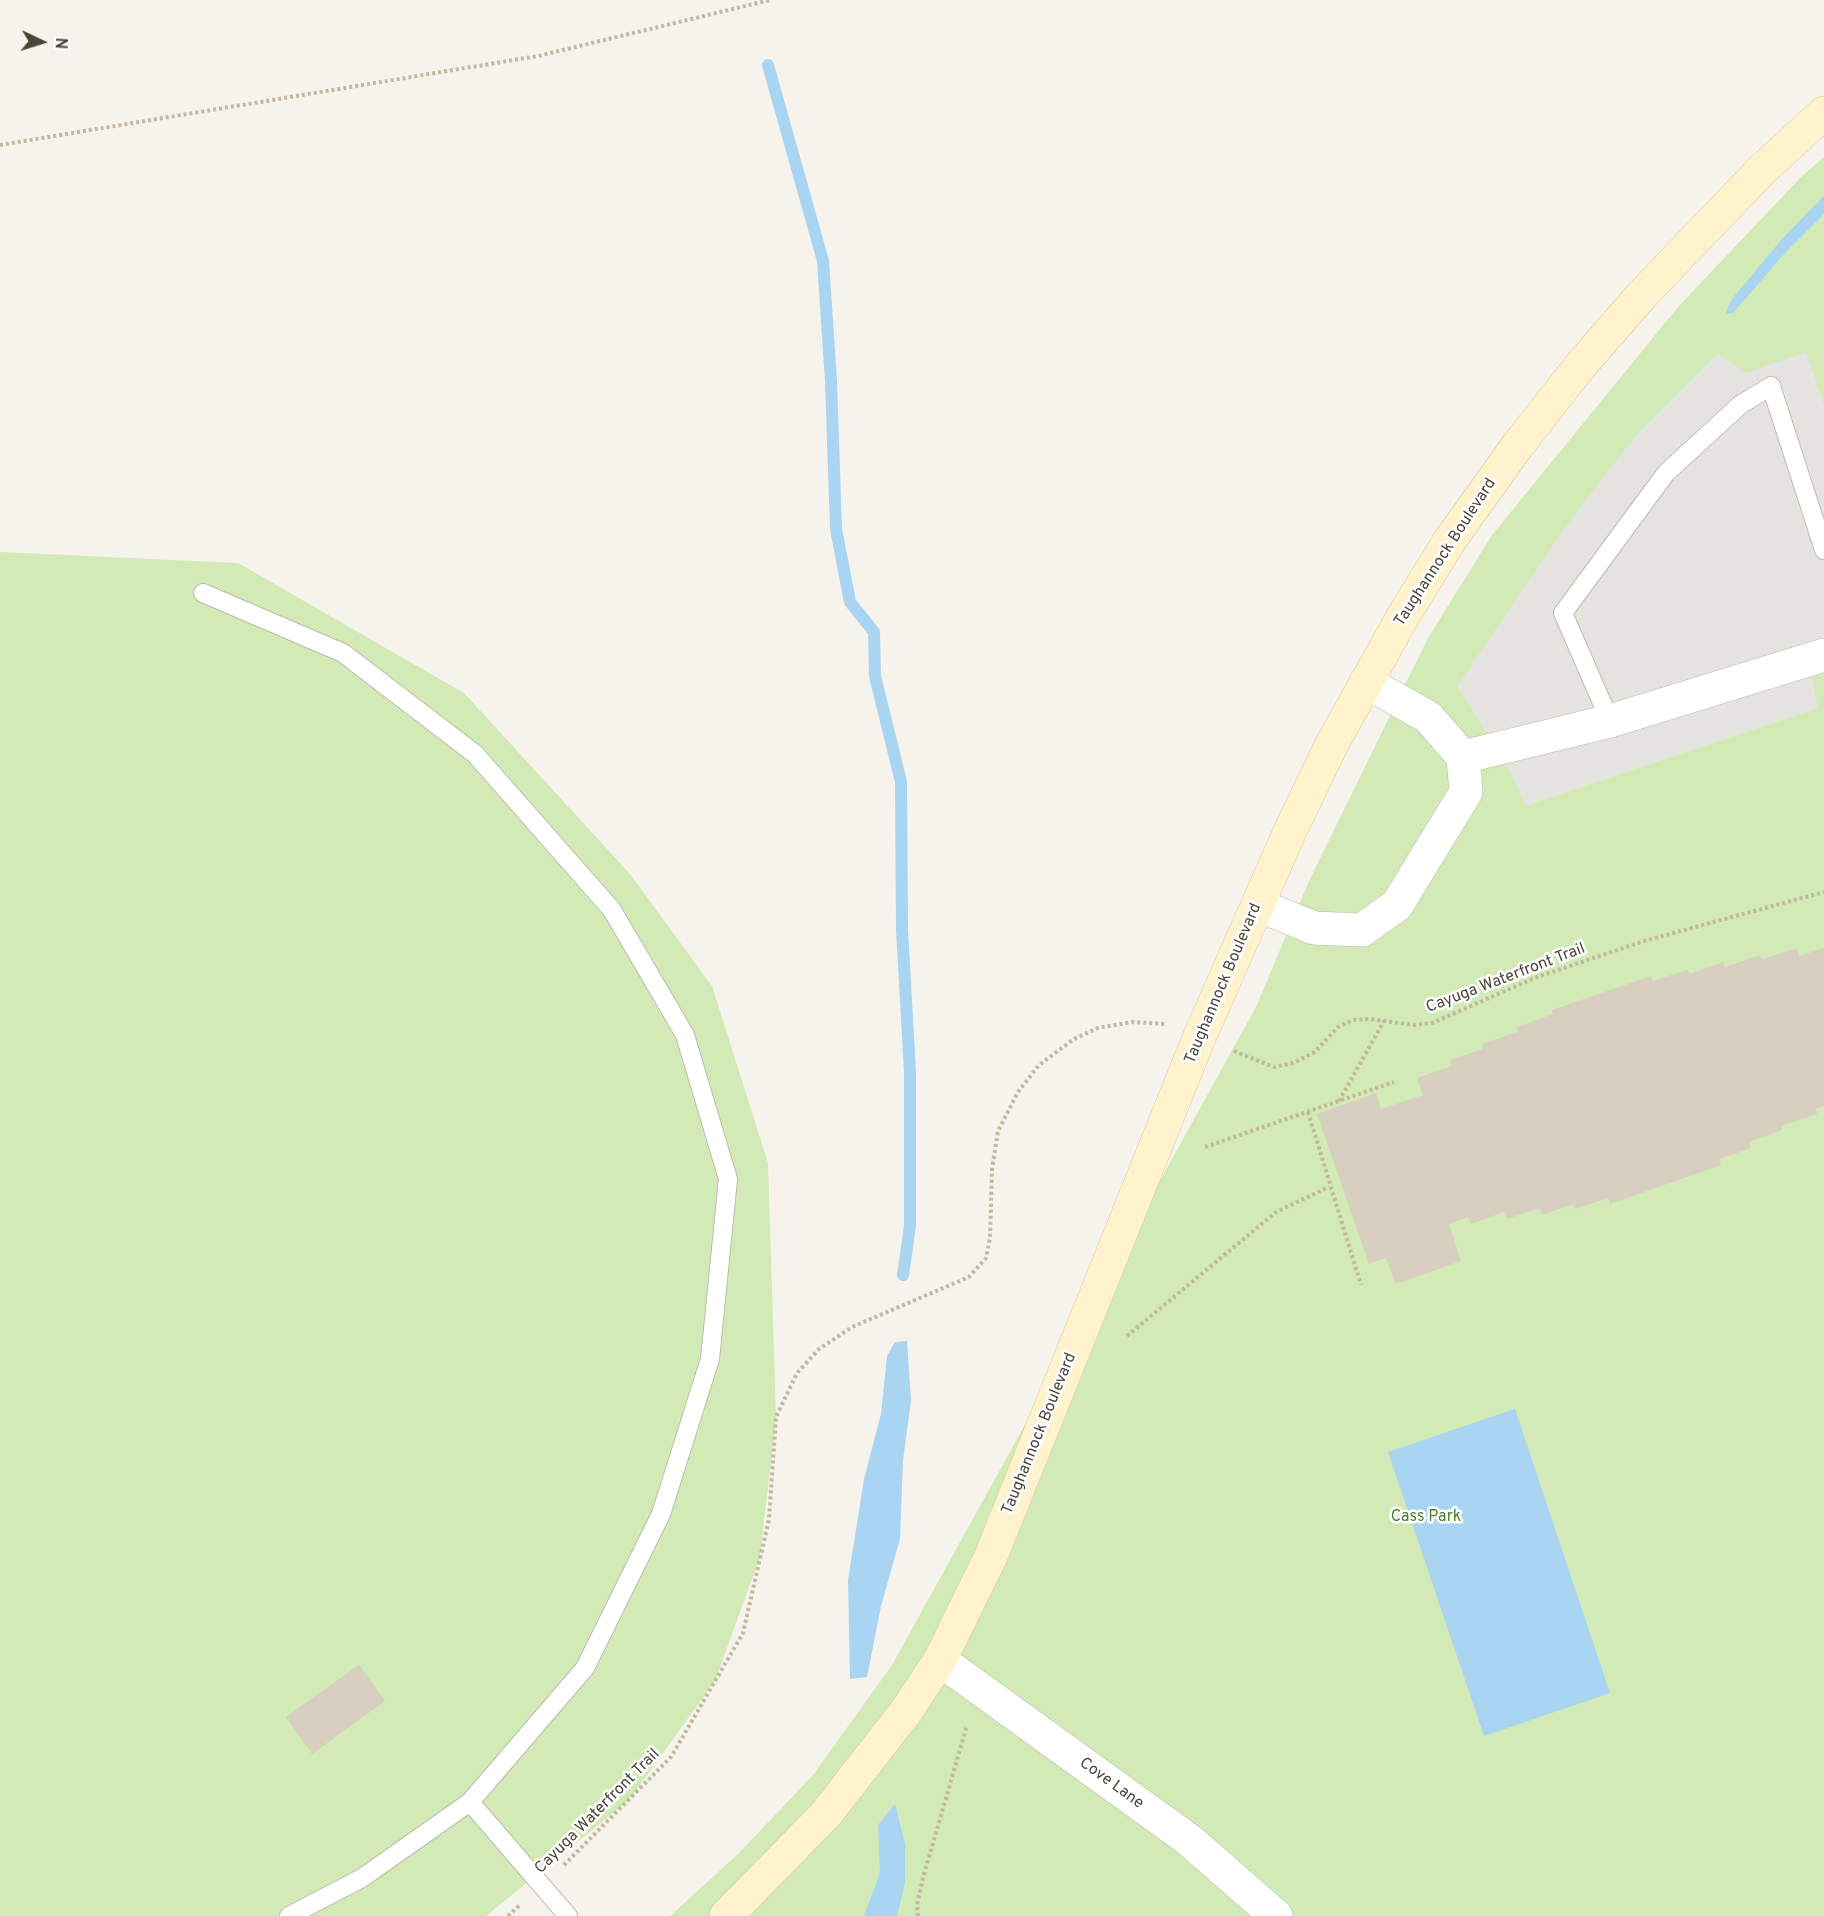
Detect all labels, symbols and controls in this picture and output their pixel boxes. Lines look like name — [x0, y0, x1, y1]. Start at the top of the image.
north arrow — [12, 12, 72, 72]
text: N — [50, 37, 70, 50]
street label: Taughannock Boulevard — [1391, 475, 1501, 631]
street label: Taughannock Boulevard — [1181, 901, 1267, 1067]
street label: Cayuga Waterfront Trail — [1424, 940, 1588, 1018]
street label: Taughannock Boulevard — [999, 1350, 1081, 1518]
park label: Cass Park — [1391, 1508, 1461, 1528]
street label: Cayuga Waterfront Trail — [532, 1746, 664, 1878]
street label: Cove Lane — [1075, 1754, 1147, 1814]

